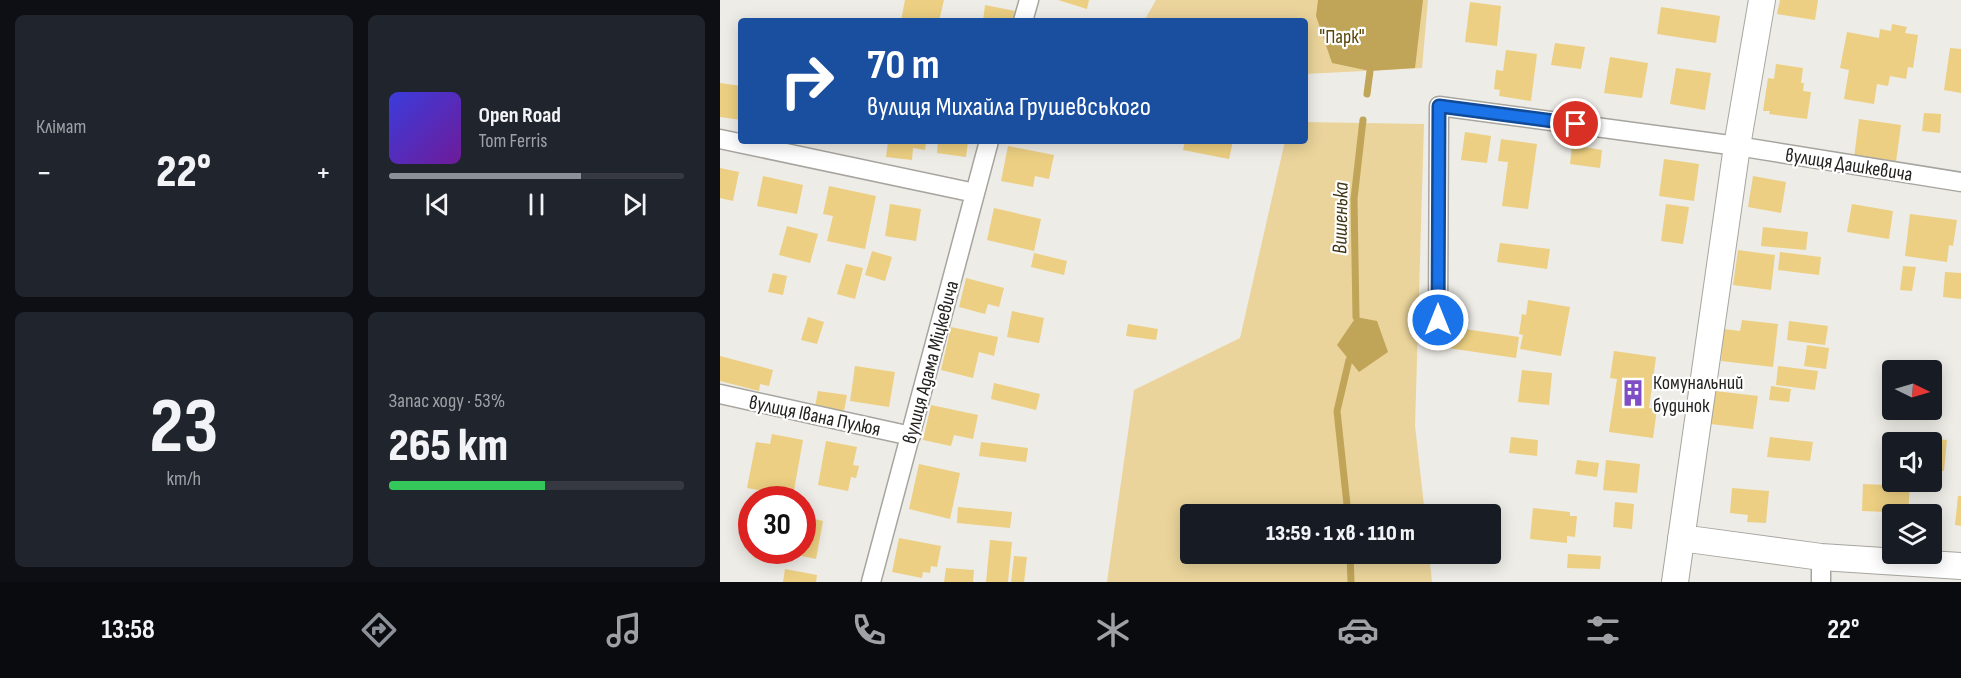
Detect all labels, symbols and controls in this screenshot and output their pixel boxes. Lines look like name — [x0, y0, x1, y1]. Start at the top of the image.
park label: "Парк" — [1319, 25, 1365, 49]
text: 70 m — [867, 40, 940, 91]
icon: right — [768, 42, 846, 120]
text: вулиця Михайла Грушевського — [867, 91, 1151, 123]
pin — [1550, 98, 1601, 149]
text: Open Road — [479, 102, 561, 129]
icon: arrive — [1559, 107, 1592, 140]
text: Клімат — [36, 115, 86, 139]
text: Tom Ferris — [479, 129, 547, 153]
street label: вулиця Дашкевича — [1784, 143, 1914, 187]
text: 22° — [156, 145, 211, 200]
text: − — [36, 153, 52, 193]
text: + — [315, 153, 331, 193]
water label: Вишенька — [1327, 181, 1354, 254]
icon: previous — [421, 188, 454, 221]
icon: pause — [520, 188, 553, 221]
icon: next — [618, 188, 651, 221]
street label: вулиця Адама Міцкевича — [898, 278, 964, 446]
position arrow — [1406, 288, 1470, 352]
north arrow — [1882, 360, 1942, 420]
map controls — [1882, 360, 1942, 564]
place label: Комунальний будинок — [1653, 371, 1743, 418]
building icon: Комунальний будинок — [1618, 378, 1648, 408]
text: 23 — [149, 381, 218, 474]
text: Запас ходу · 53% — [389, 389, 505, 413]
street label: вулиця Івана Пулюя — [747, 390, 883, 442]
text: 265 km — [389, 419, 508, 474]
button: sound — [1882, 432, 1942, 492]
text: km/h — [166, 467, 201, 491]
speed limit sign: 30 — [738, 486, 816, 564]
button: layers — [1882, 504, 1942, 564]
text: 13:59 · 1 хв · 110 m — [1266, 520, 1415, 547]
icon: directions — [358, 609, 400, 651]
icon: music — [603, 609, 645, 651]
icon: phone — [848, 609, 890, 651]
icon: climate — [1092, 609, 1134, 651]
icon: car — [1337, 609, 1379, 651]
icon: filters — [1582, 609, 1624, 651]
text: 13:58 — [101, 614, 155, 646]
text: 22° — [1827, 614, 1859, 646]

